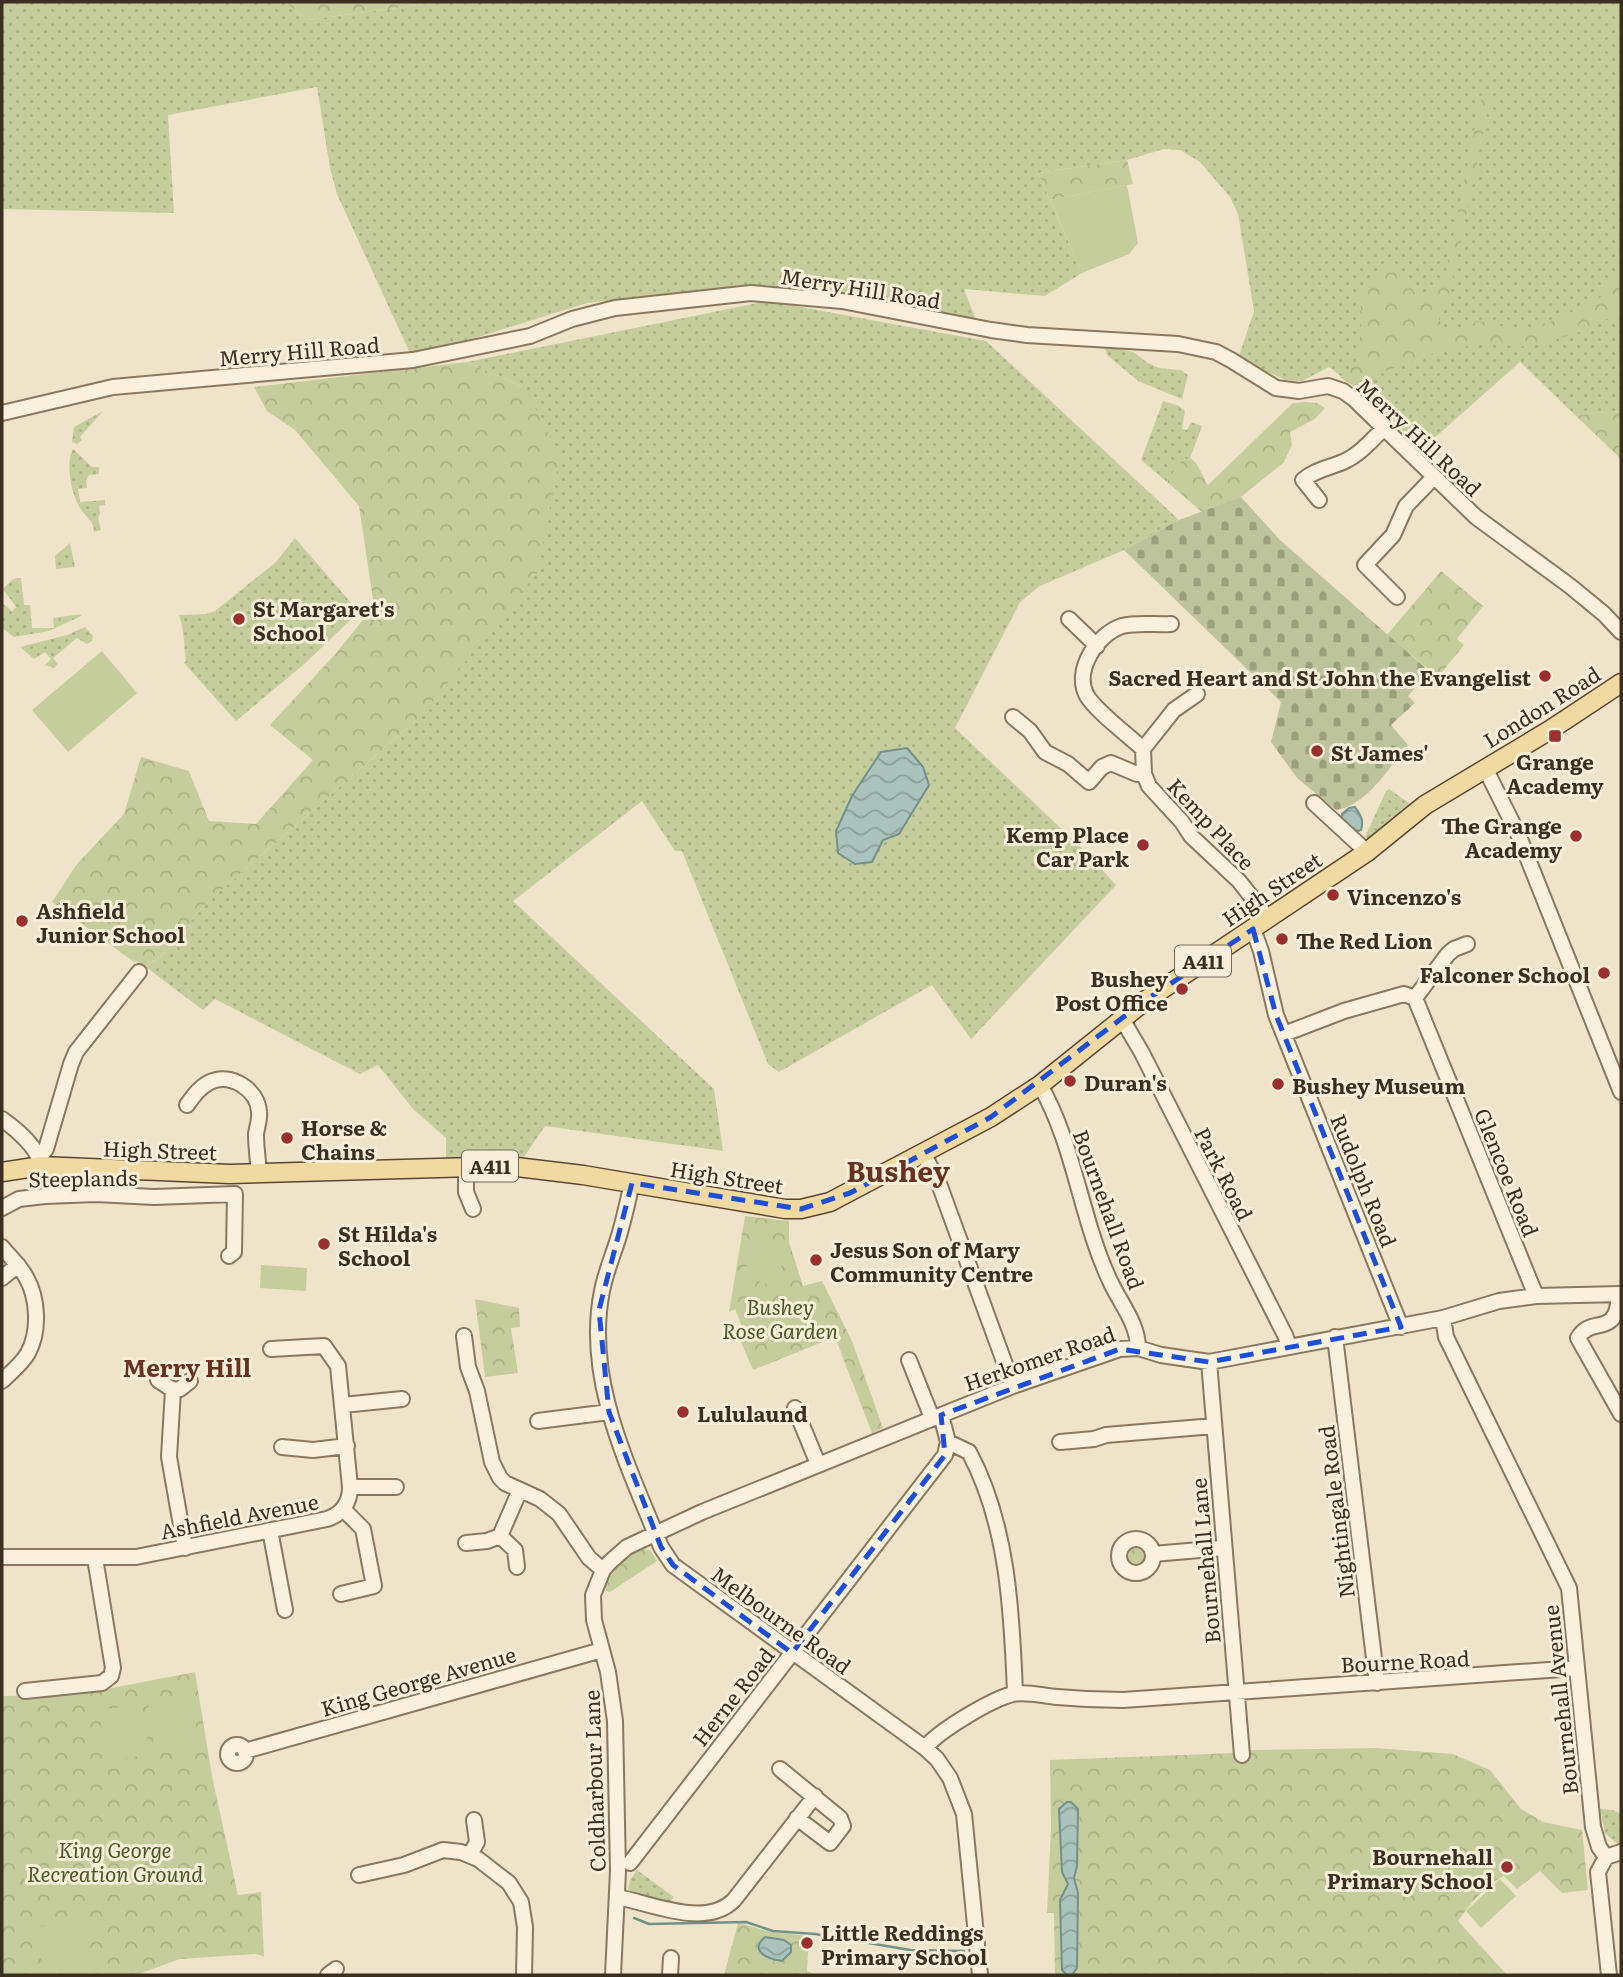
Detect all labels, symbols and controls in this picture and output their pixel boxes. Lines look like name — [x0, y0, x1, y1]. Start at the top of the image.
street label: Merry Hill Road — [779, 259, 943, 315]
street label: Merry Hill Road — [217, 328, 381, 372]
street label: Merry Hill Road — [1350, 370, 1490, 502]
place label: St Margaret's School — [253, 592, 394, 647]
marker: St Margaret's School — [231, 611, 247, 627]
street label: London Road — [1476, 658, 1606, 754]
place label: Sacred Heart and St John the Evangelist — [1108, 661, 1532, 692]
marker: Sacred Heart and St John the Evangelist — [1537, 668, 1553, 684]
marker: Grange Academy — [1547, 728, 1563, 744]
place label: St James' — [1331, 736, 1429, 767]
marker: St James' — [1309, 743, 1325, 759]
place label: Grange Academy — [1506, 745, 1604, 800]
street label: Kemp Place — [1161, 770, 1263, 876]
place label: The Grange Academy — [1441, 809, 1562, 864]
place label: Kemp Place Car Park — [1006, 818, 1130, 873]
marker: The Grange Academy — [1568, 828, 1584, 844]
marker: Kemp Place Car Park — [1135, 837, 1151, 853]
street label: High Street — [1215, 843, 1327, 933]
place label: Vincenzo's — [1347, 880, 1461, 911]
marker: Vincenzo's — [1325, 887, 1341, 903]
place label: Ashfield Junior School — [36, 894, 185, 949]
marker: Ashfield Junior School — [14, 913, 30, 929]
place label: The Red Lion — [1296, 924, 1433, 955]
marker: The Red Lion — [1274, 931, 1290, 947]
road number: A411 — [1175, 945, 1231, 976]
place label: Falconer School — [1420, 958, 1590, 989]
place label: Bushey Post Office — [1055, 962, 1168, 1017]
marker: Falconer School — [1596, 965, 1612, 981]
marker: Bushey Post Office — [1174, 981, 1190, 997]
place label: Duran's — [1084, 1066, 1167, 1097]
place label: Bushey Museum — [1292, 1069, 1466, 1100]
marker: Duran's — [1062, 1073, 1078, 1089]
marker: Bushey Museum — [1270, 1076, 1286, 1092]
street label: Glencoe Road — [1468, 1103, 1548, 1241]
street label: Rudolph Road — [1324, 1109, 1406, 1251]
place label: Horse & Chains — [301, 1111, 387, 1166]
street label: Park Road — [1188, 1121, 1262, 1225]
street label: Bournehall Road — [1067, 1125, 1153, 1293]
marker: Horse & Chains — [279, 1130, 295, 1146]
street label: High Street — [102, 1132, 218, 1167]
district label: Bushey — [846, 1149, 951, 1191]
road number: A411 — [462, 1150, 518, 1182]
street label: High Street — [668, 1152, 786, 1200]
street label: Steeplands — [28, 1161, 138, 1193]
place label: St Hilda's School — [338, 1217, 437, 1272]
place label: Jesus Son of Mary Community Centre — [830, 1233, 1033, 1288]
marker: St Hilda's School — [316, 1236, 332, 1252]
marker: Jesus Son of Mary Community Centre — [808, 1252, 824, 1268]
park label: Bushey Rose Garden — [722, 1290, 839, 1345]
street label: Herkomer Road — [959, 1317, 1119, 1397]
district label: Merry Hill — [123, 1349, 252, 1384]
place label: Lululaund — [697, 1397, 808, 1428]
marker: Lululaund — [675, 1404, 691, 1420]
street label: Nightingale Road — [1309, 1424, 1361, 1600]
street label: Bournehall Lane — [1181, 1477, 1227, 1645]
street label: Ashfield Avenue — [157, 1484, 321, 1546]
street label: Melbourne Road — [706, 1558, 858, 1680]
street label: Bournehall Avenue — [1534, 1603, 1584, 1797]
street label: King George Avenue — [317, 1637, 519, 1723]
street label: Herne Road — [684, 1640, 781, 1752]
street label: Bourne Road — [1340, 1641, 1470, 1679]
street label: Coldharbour Lane — [574, 1689, 612, 1873]
park label: King George Recreation Ground — [27, 1833, 203, 1888]
place label: Bournehall Primary School — [1327, 1840, 1493, 1895]
marker: Bournehall Primary School — [1499, 1859, 1515, 1875]
place label: Little Reddings Primary School — [821, 1916, 988, 1971]
marker: Little Reddings Primary School — [799, 1935, 815, 1951]

